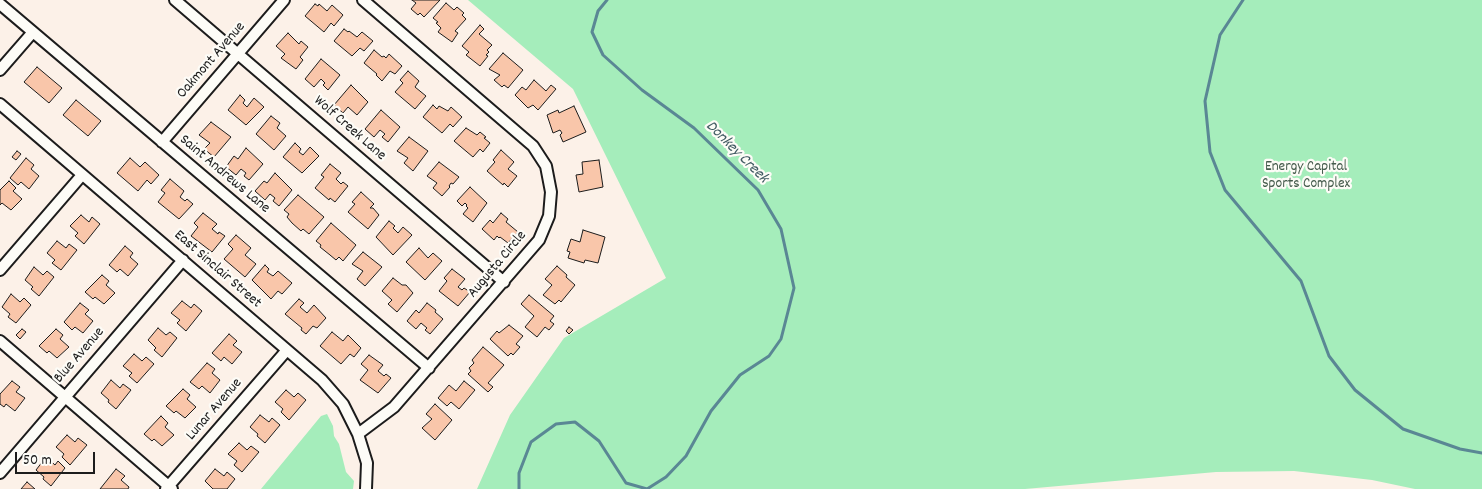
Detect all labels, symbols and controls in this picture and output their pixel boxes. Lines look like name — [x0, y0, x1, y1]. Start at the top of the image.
street label: Oakmont Avenue — [174, 19, 250, 103]
street label: Wolf Creek Lane — [309, 93, 389, 165]
water label: Donkey Creek — [701, 118, 771, 188]
street label: Saint Andrews Lane — [175, 132, 273, 218]
park label: Energy Capital Sports Complex — [1262, 159, 1350, 194]
street label: East Sinclair Street — [169, 227, 265, 313]
street label: Augusta Circle — [465, 228, 531, 302]
street label: Blue Avenue — [51, 324, 109, 388]
street label: Lunar Avenue — [183, 375, 247, 445]
scale bar — [18, 442, 98, 474]
text: 50 m — [23, 450, 52, 472]

